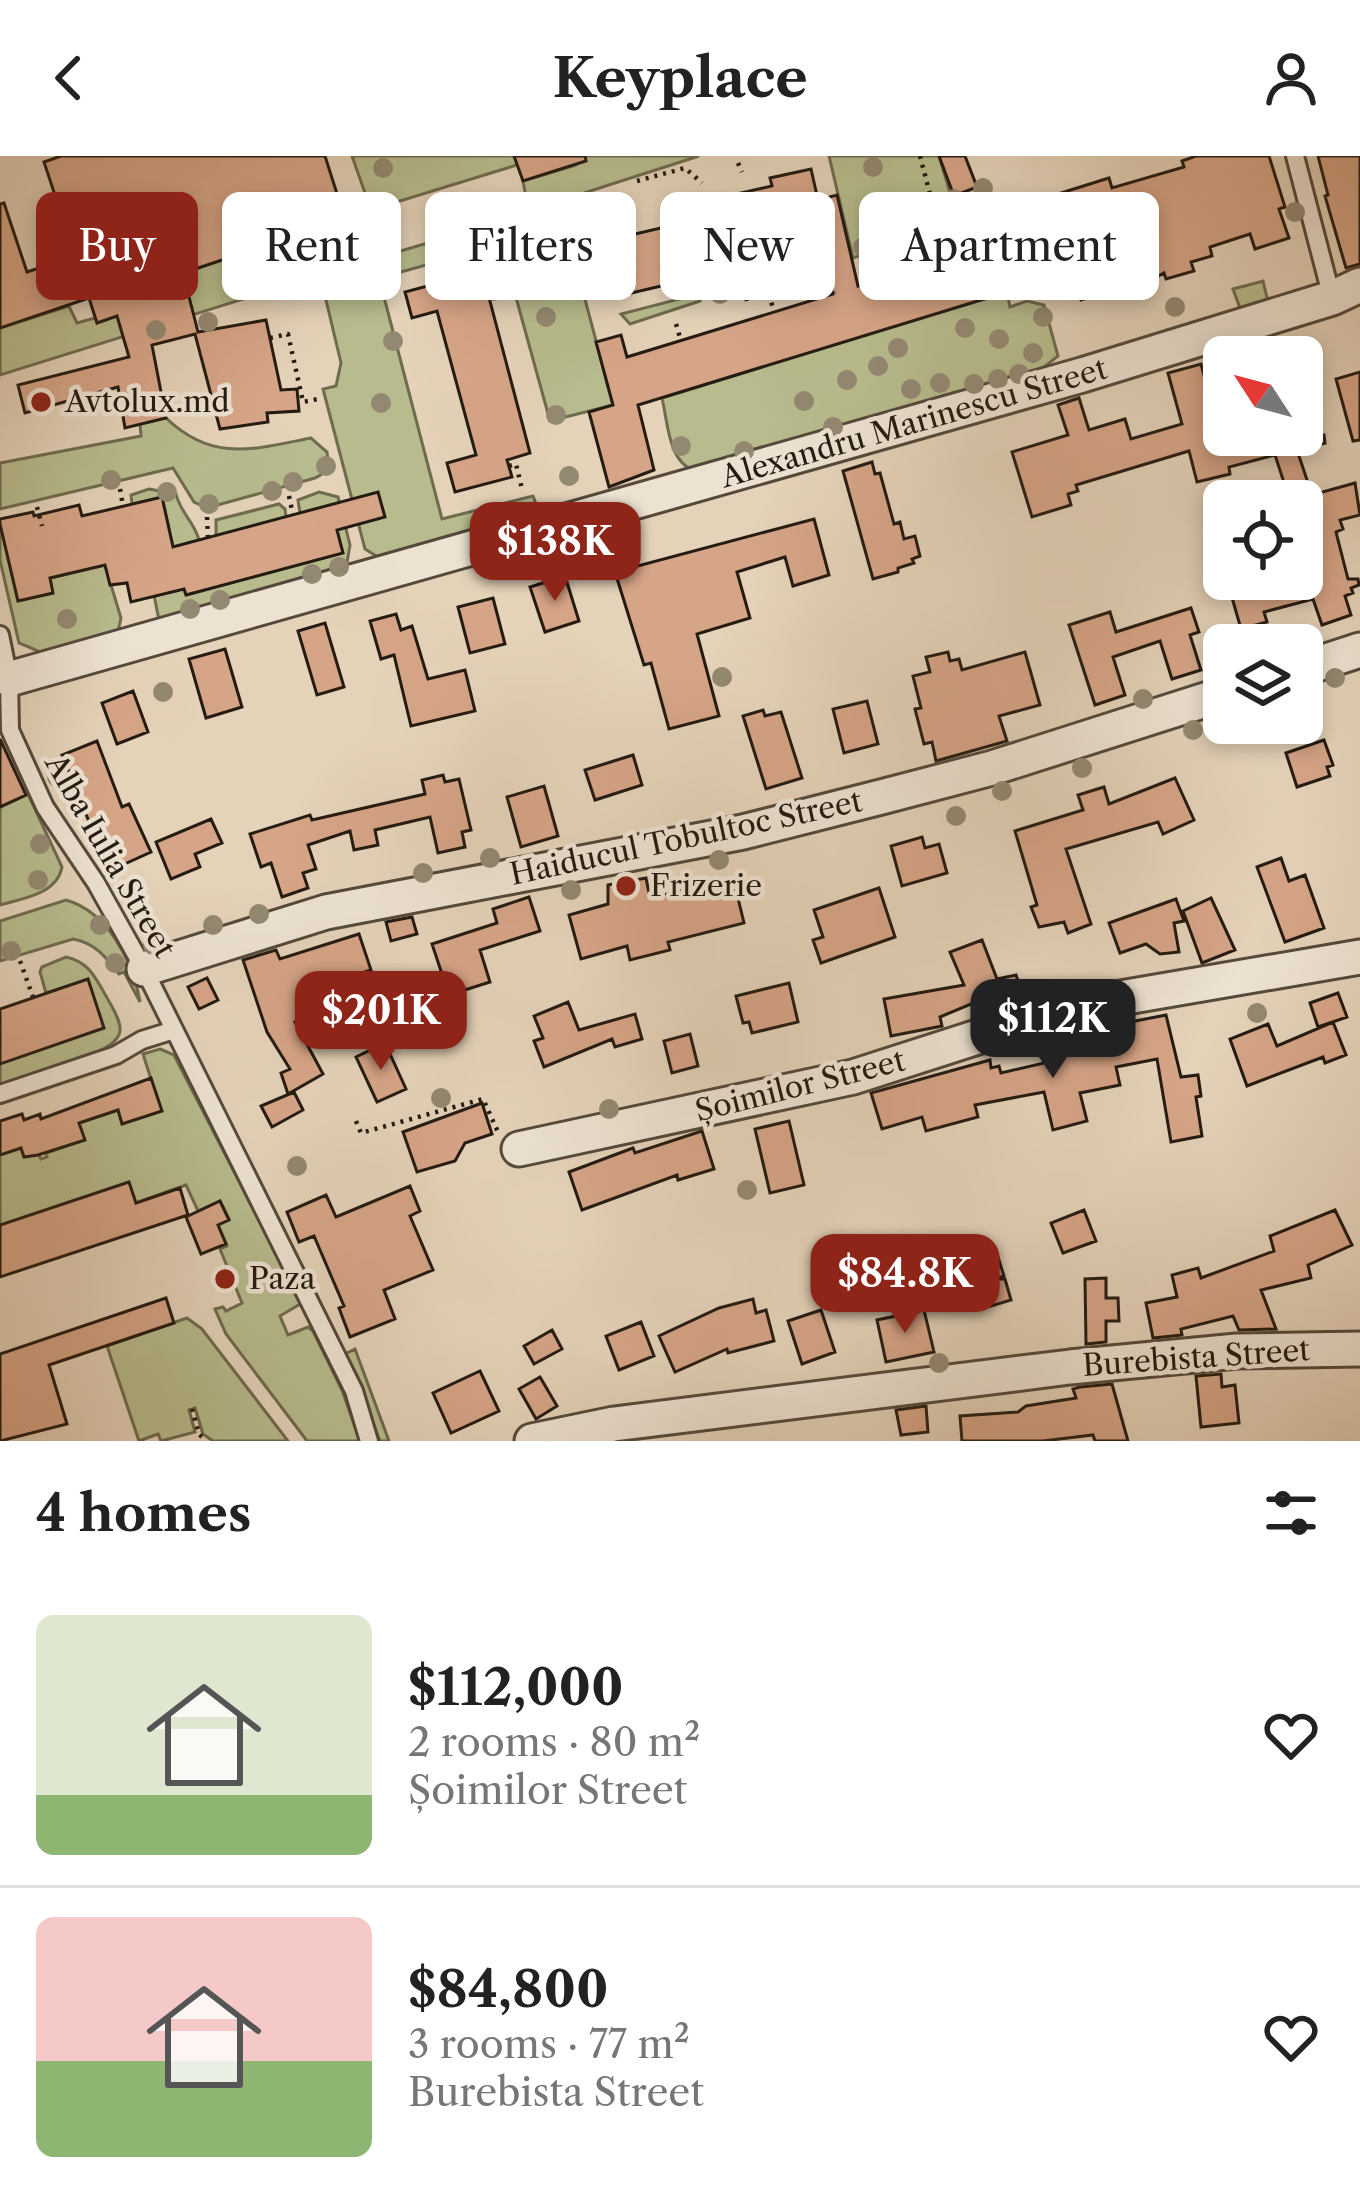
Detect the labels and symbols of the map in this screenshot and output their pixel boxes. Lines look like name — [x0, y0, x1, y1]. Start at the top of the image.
north arrow — [1203, 336, 1323, 456]
street label: Alexandru Marinescu Street — [716, 350, 1111, 496]
place label: Avtolux.md — [64, 383, 230, 420]
marker: Avtolux.md — [28, 389, 54, 415]
pin: $138K — [471, 502, 639, 604]
street label: Alba Iulia Street — [37, 747, 184, 964]
street label: Haiducul Tobultoc Street — [507, 782, 866, 893]
place label: Frizerie — [650, 867, 762, 904]
marker: Frizerie — [613, 873, 639, 899]
pin: $201K — [297, 971, 465, 1073]
pin: $112K — [969, 979, 1137, 1081]
street label: Șoimilor Street — [691, 1041, 909, 1129]
pin: $84.8K — [807, 1234, 1003, 1336]
place label: Paza — [249, 1260, 316, 1297]
marker: Paza — [212, 1266, 238, 1292]
street label: Burebista Street — [1081, 1331, 1311, 1384]

